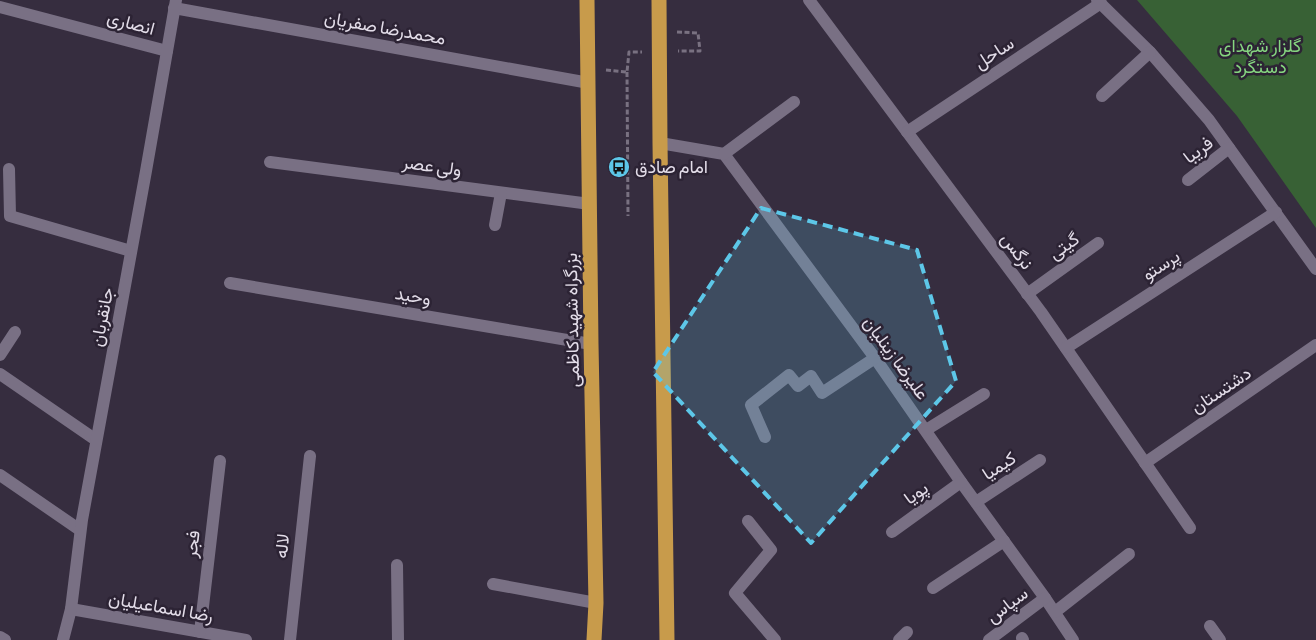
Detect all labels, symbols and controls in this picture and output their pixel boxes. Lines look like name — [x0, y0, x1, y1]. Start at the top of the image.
street label: انصاری — [105, 9, 156, 40]
street label: محمدرضا صفریان — [323, 9, 447, 49]
street label: ساحل — [972, 35, 1018, 74]
park label: گلزار شهدای دستگرد — [1219, 37, 1301, 78]
street label: فریبا — [1181, 134, 1217, 168]
street label: ولی عصر — [400, 154, 463, 181]
bus stop icon: امام صادق — [607, 155, 631, 179]
place label: امام صادق — [635, 159, 708, 179]
street label: نرگس — [996, 229, 1036, 274]
street label: گیتی — [1045, 229, 1084, 264]
street label: پرستو — [1140, 247, 1184, 286]
street label: بزرگراه شهید کاظمی — [562, 252, 584, 387]
street label: وحید — [393, 285, 432, 310]
street label: جانقربان — [88, 286, 118, 348]
street label: علیرضا زینلیان — [858, 314, 931, 404]
street label: دشتستان — [1188, 364, 1255, 417]
street label: کیمیا — [980, 449, 1020, 484]
street label: پویا — [901, 479, 933, 510]
street label: فجر — [182, 529, 205, 560]
street label: لاله — [273, 533, 293, 559]
street label: سپاس — [984, 585, 1033, 629]
street label: رضا اسماعیلیان — [107, 590, 215, 627]

